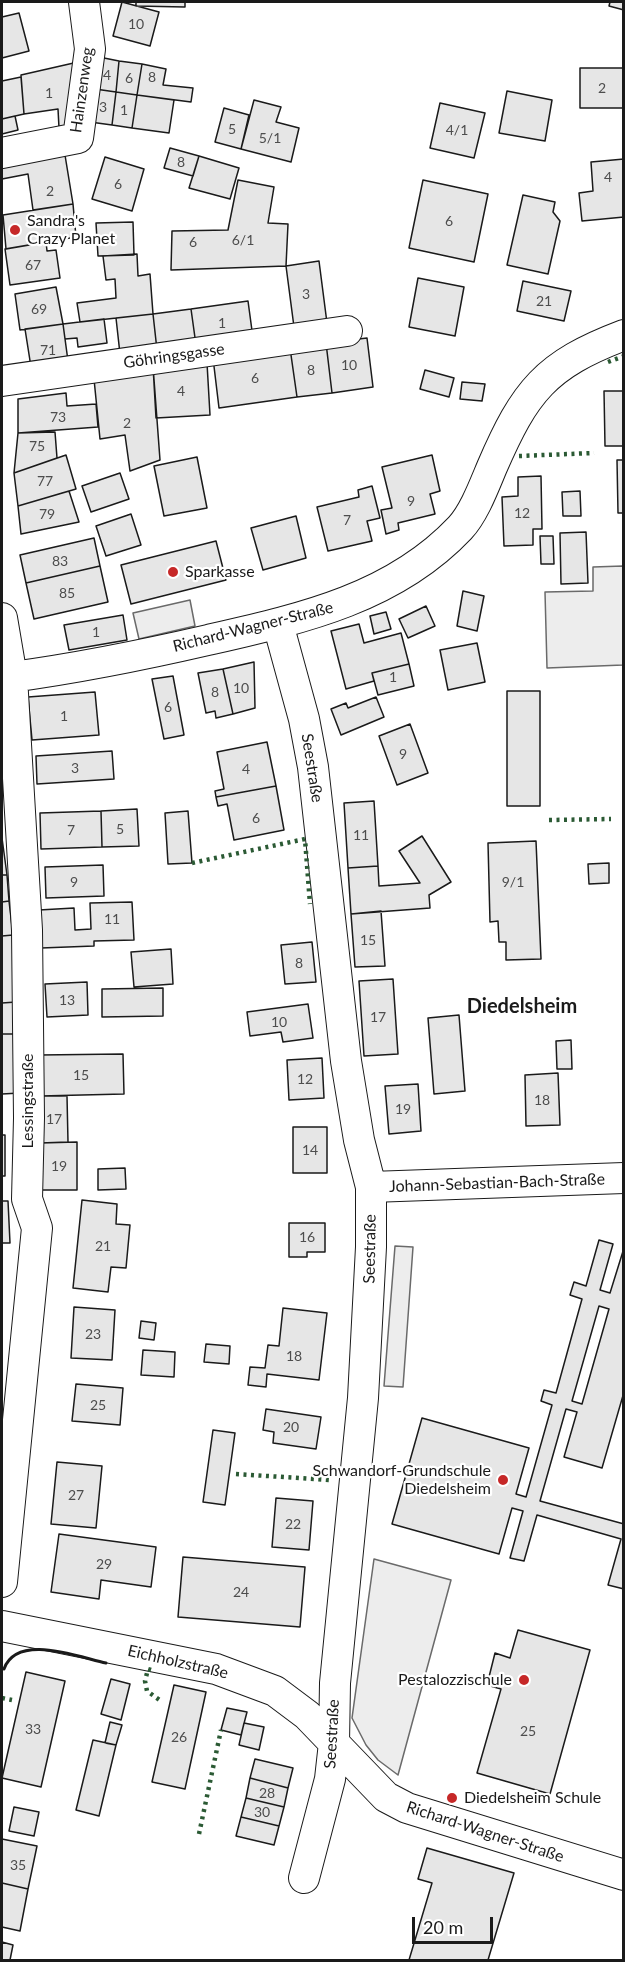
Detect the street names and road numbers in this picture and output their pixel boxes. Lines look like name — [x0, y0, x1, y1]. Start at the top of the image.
street label: Hainzenweg — [66, 46, 98, 134]
street label: Göhringsgasse — [122, 339, 226, 373]
street label: Richard-Wagner-Straße — [171, 598, 335, 656]
street label: Seestraße — [297, 732, 327, 804]
street label: Lessingstraße — [18, 1053, 38, 1149]
street label: Johann-Sebastian-Bach-Straße — [389, 1170, 605, 1196]
street label: Seestraße — [360, 1214, 380, 1284]
street label: Eichholzstraße — [126, 1641, 230, 1683]
street label: Seestraße — [321, 1699, 343, 1769]
street label: Richard-Wagner-Straße — [404, 1797, 566, 1867]

